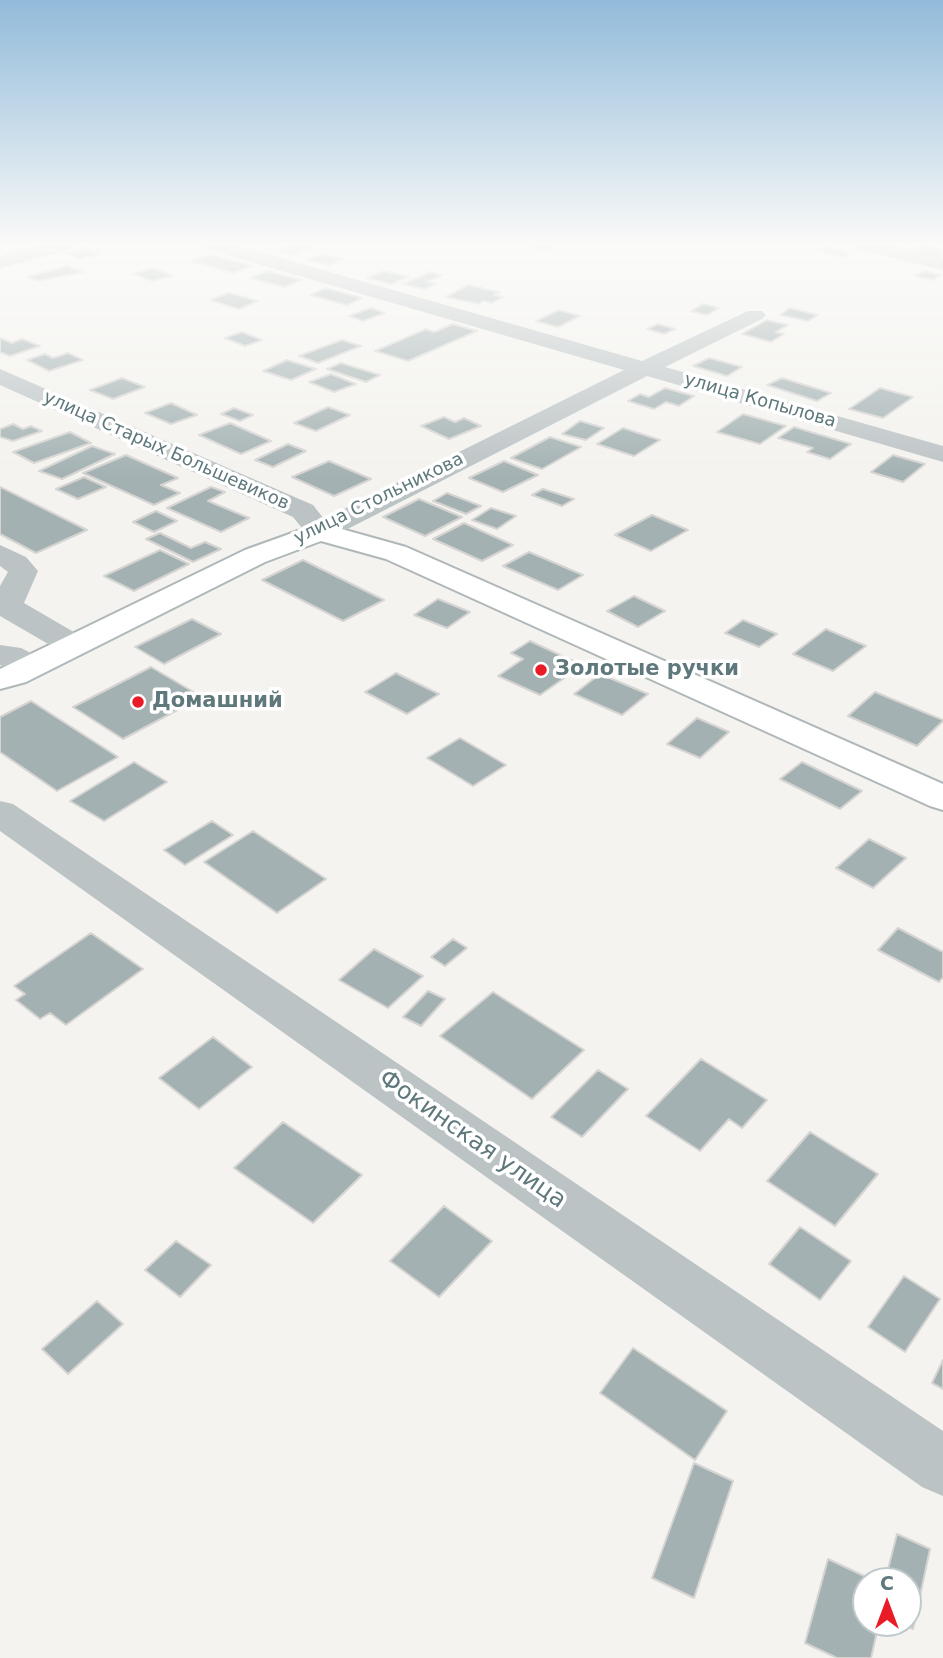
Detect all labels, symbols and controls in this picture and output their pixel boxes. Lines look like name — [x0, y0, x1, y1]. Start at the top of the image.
street label: улица Копылова — [682, 369, 838, 433]
street label: улица Старых Большевиков — [40, 387, 292, 515]
street label: улица Стольникова — [291, 449, 467, 549]
place label: Золотые ручки — [555, 657, 739, 683]
marker: Золотые ручки — [533, 662, 549, 678]
place label: Домашний — [152, 689, 283, 715]
marker: Домашний — [130, 694, 146, 710]
street label: Фокинская улица — [373, 1065, 571, 1215]
north arrow — [852, 1567, 922, 1637]
text: С — [880, 1572, 894, 1594]

